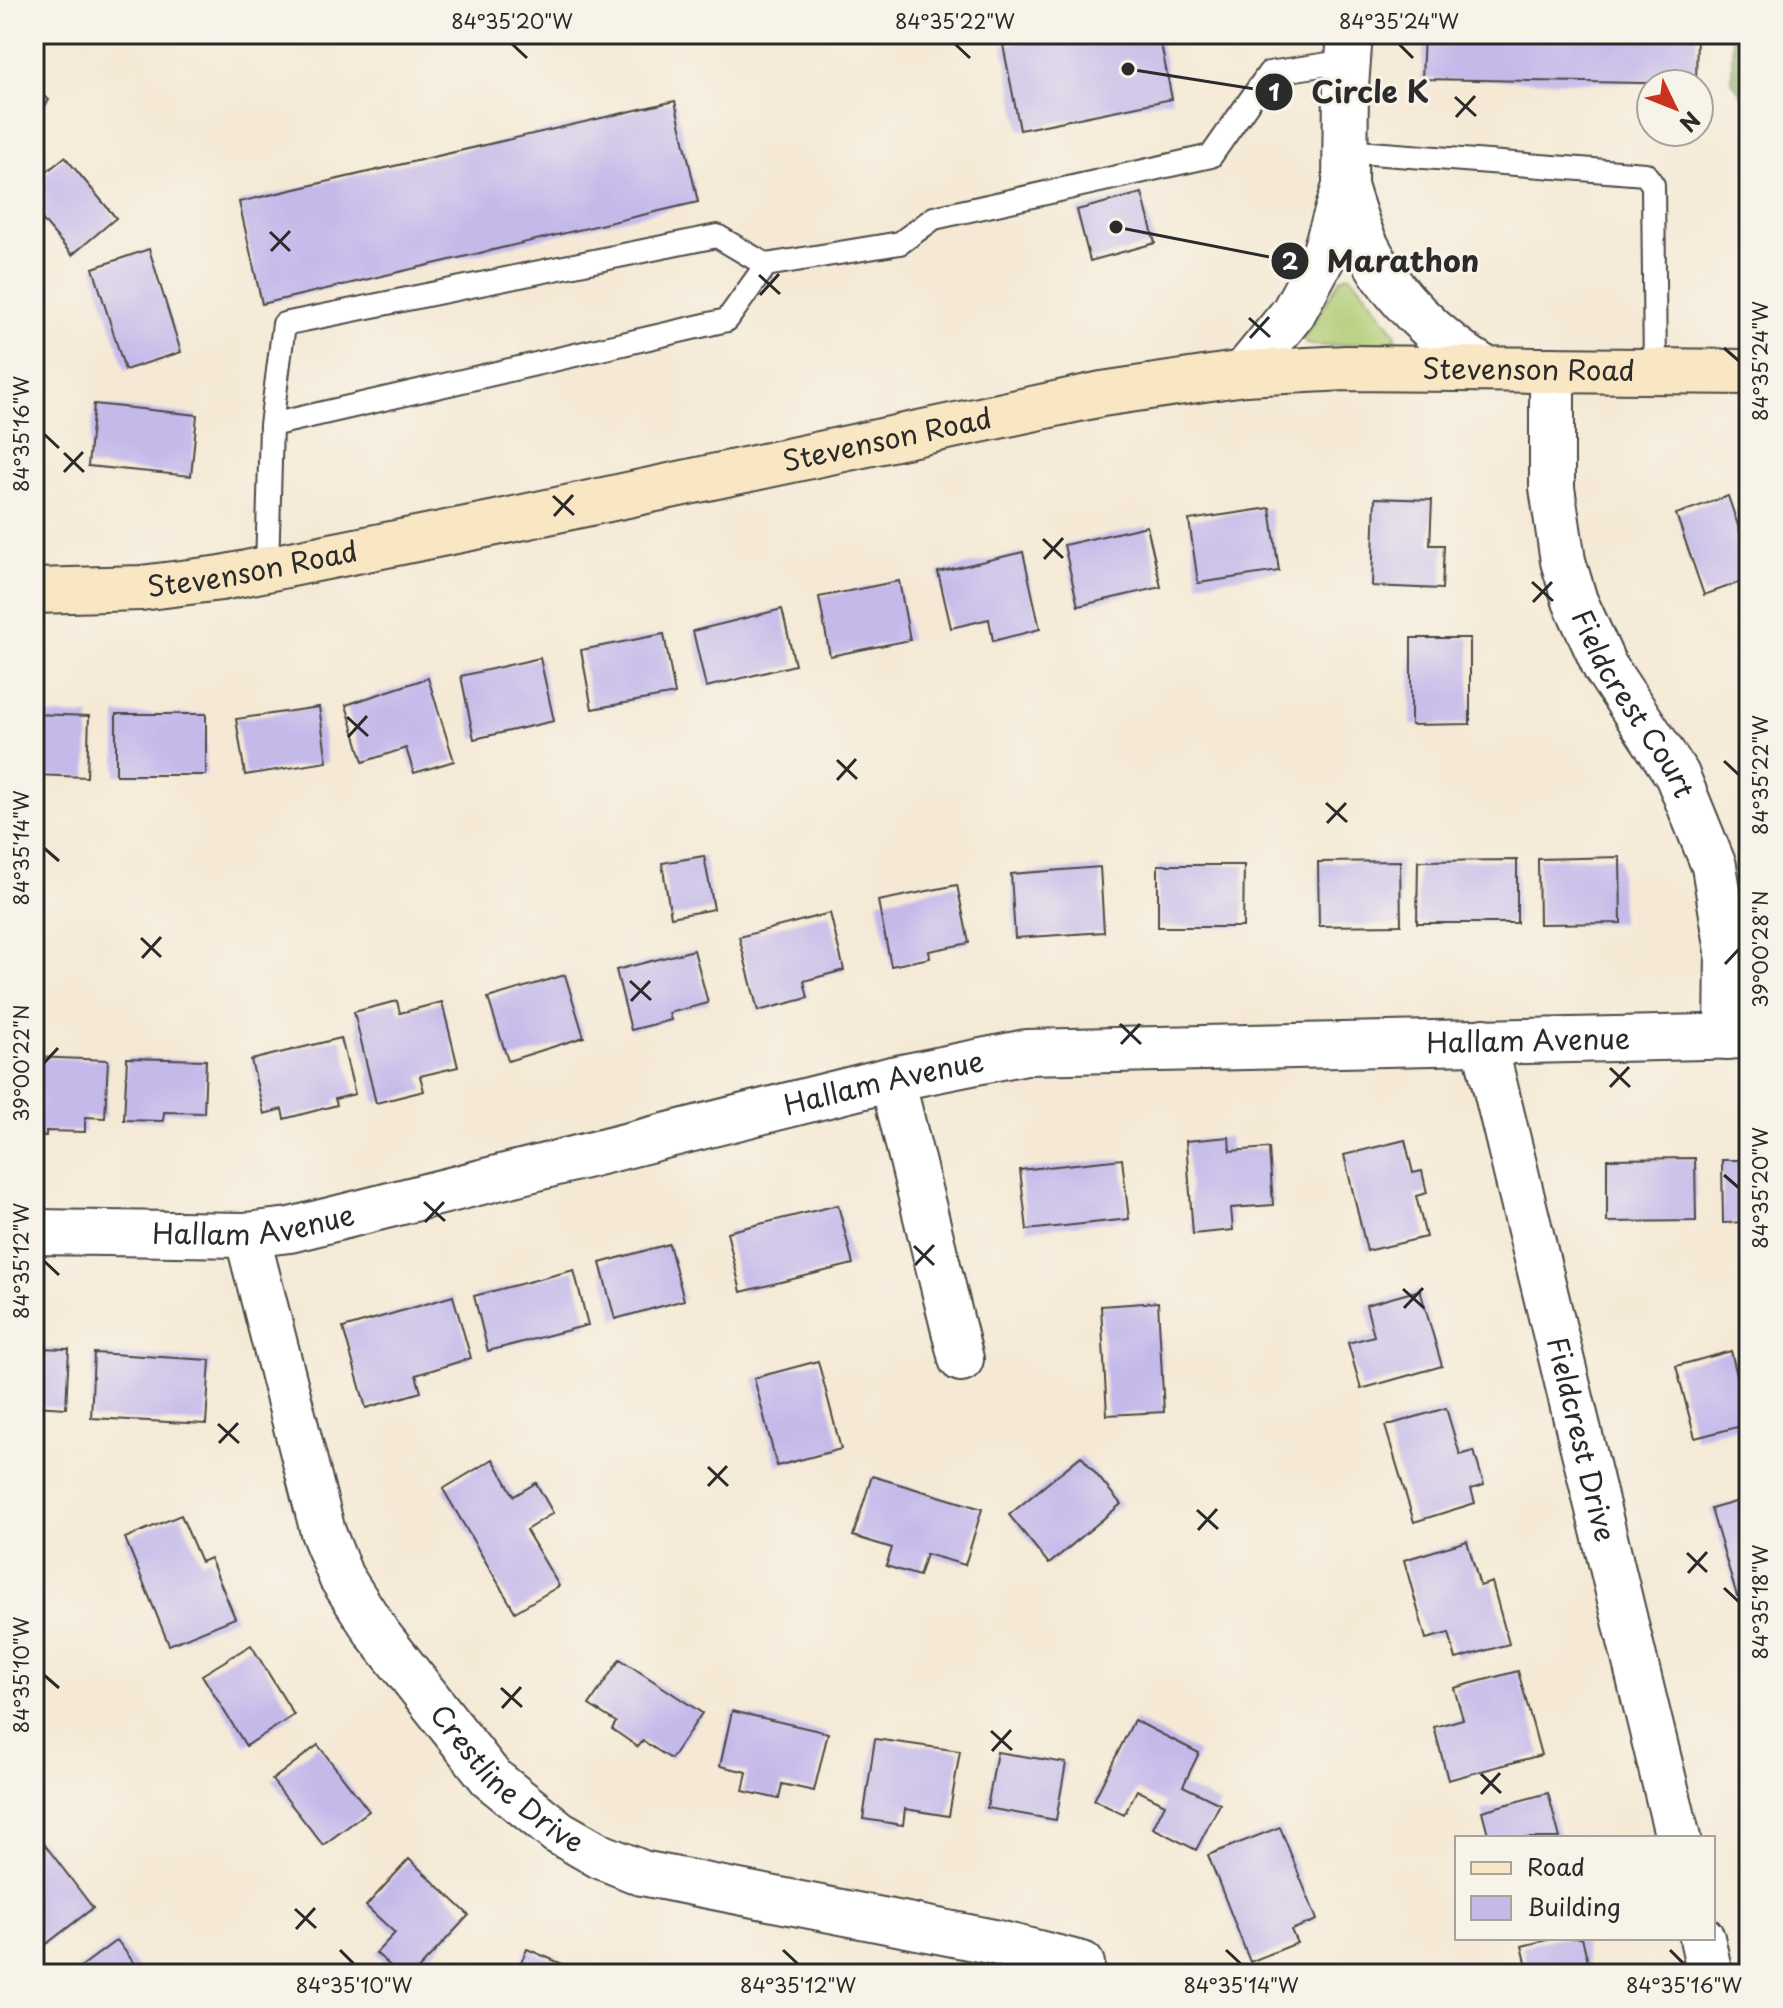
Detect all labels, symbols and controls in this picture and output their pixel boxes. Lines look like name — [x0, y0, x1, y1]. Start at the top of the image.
text: 84°35'20"W — [451, 6, 573, 36]
text: 84°35'22"W — [895, 6, 1015, 36]
text: 84°35'24"W — [1339, 6, 1459, 36]
callout: Circle K — [1254, 65, 1446, 119]
text: Circle K — [1311, 68, 1429, 113]
north arrow — [1635, 68, 1715, 148]
text: 1 — [1268, 73, 1280, 109]
text: N — [1673, 105, 1709, 140]
callout: Marathon — [1270, 234, 1495, 288]
text: Marathon — [1327, 237, 1479, 282]
text: 2 — [1282, 242, 1299, 278]
text: 84°35'24"W — [1745, 301, 1775, 421]
street label: Stevenson Road — [1422, 346, 1635, 391]
text: 84°35'16"W — [6, 376, 36, 492]
street label: Stevenson Road — [778, 395, 995, 481]
street label: Stevenson Road — [145, 528, 361, 607]
street label: Fieldcrest Court — [1562, 602, 1707, 804]
text: 84°35'22"W — [1745, 715, 1775, 835]
text: 84°35'14"W — [6, 790, 36, 906]
text: 39°00'28"N — [1745, 890, 1775, 1008]
text: 39°00'22"N — [6, 1004, 36, 1122]
street label: Hallam Avenue — [1426, 1016, 1631, 1063]
street label: Hallam Avenue — [779, 1038, 987, 1125]
text: 84°35'20"W — [1745, 1127, 1775, 1249]
street label: Hallam Avenue — [152, 1192, 359, 1255]
text: 84°35'12"W — [6, 1203, 36, 1319]
street label: Fieldcrest Drive — [1537, 1332, 1628, 1546]
text: 84°35'18"W — [1745, 1544, 1775, 1659]
text: 84°35'10"W — [6, 1616, 36, 1733]
street label: Crestline Drive — [421, 1694, 592, 1862]
legend — [1455, 1836, 1715, 1940]
text: Road — [1527, 1848, 1585, 1884]
text: Building — [1527, 1888, 1621, 1924]
text: 84°35'10"W — [296, 1970, 413, 2000]
text: 84°35'12"W — [740, 1970, 856, 2000]
text: 84°35'14"W — [1183, 1970, 1299, 2000]
text: 84°35'16"W — [1626, 1970, 1742, 2000]

